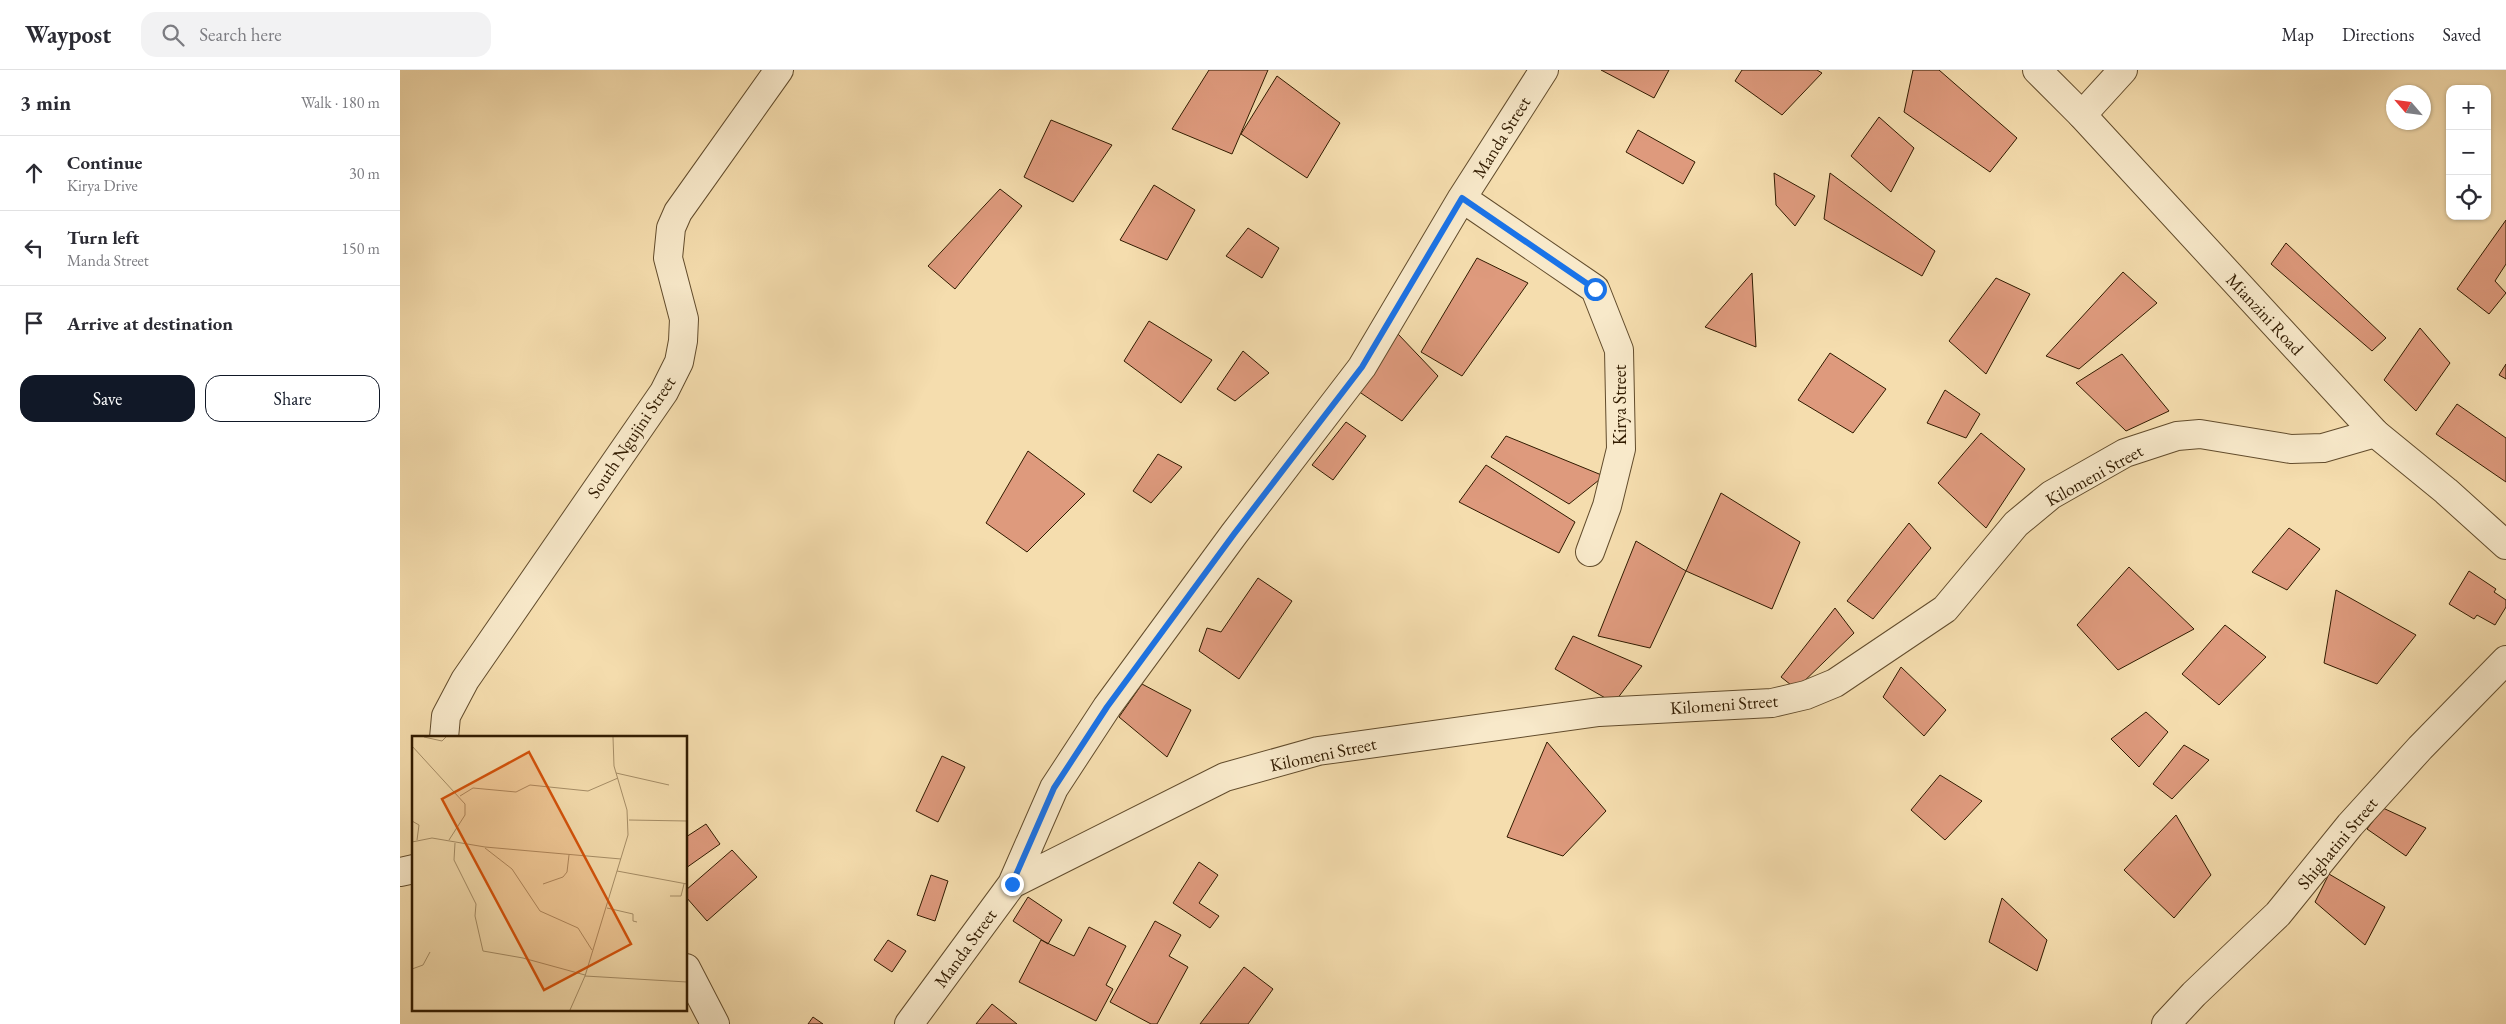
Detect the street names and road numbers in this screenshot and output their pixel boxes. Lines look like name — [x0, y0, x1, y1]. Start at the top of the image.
street label: Manda Street — [1467, 92, 1535, 182]
street label: Mianzini Road — [2221, 268, 2309, 360]
street label: Kirya Street — [1608, 364, 1631, 445]
street label: South Ngujini Street — [582, 371, 681, 502]
street label: Kilomeni Street — [2041, 439, 2147, 511]
street label: Kilomeni Street — [1669, 689, 1779, 719]
street label: Kilomeni Street — [1268, 731, 1379, 776]
street label: Shighatini Street — [2292, 792, 2382, 894]
street label: Manda Street — [929, 904, 1002, 992]

